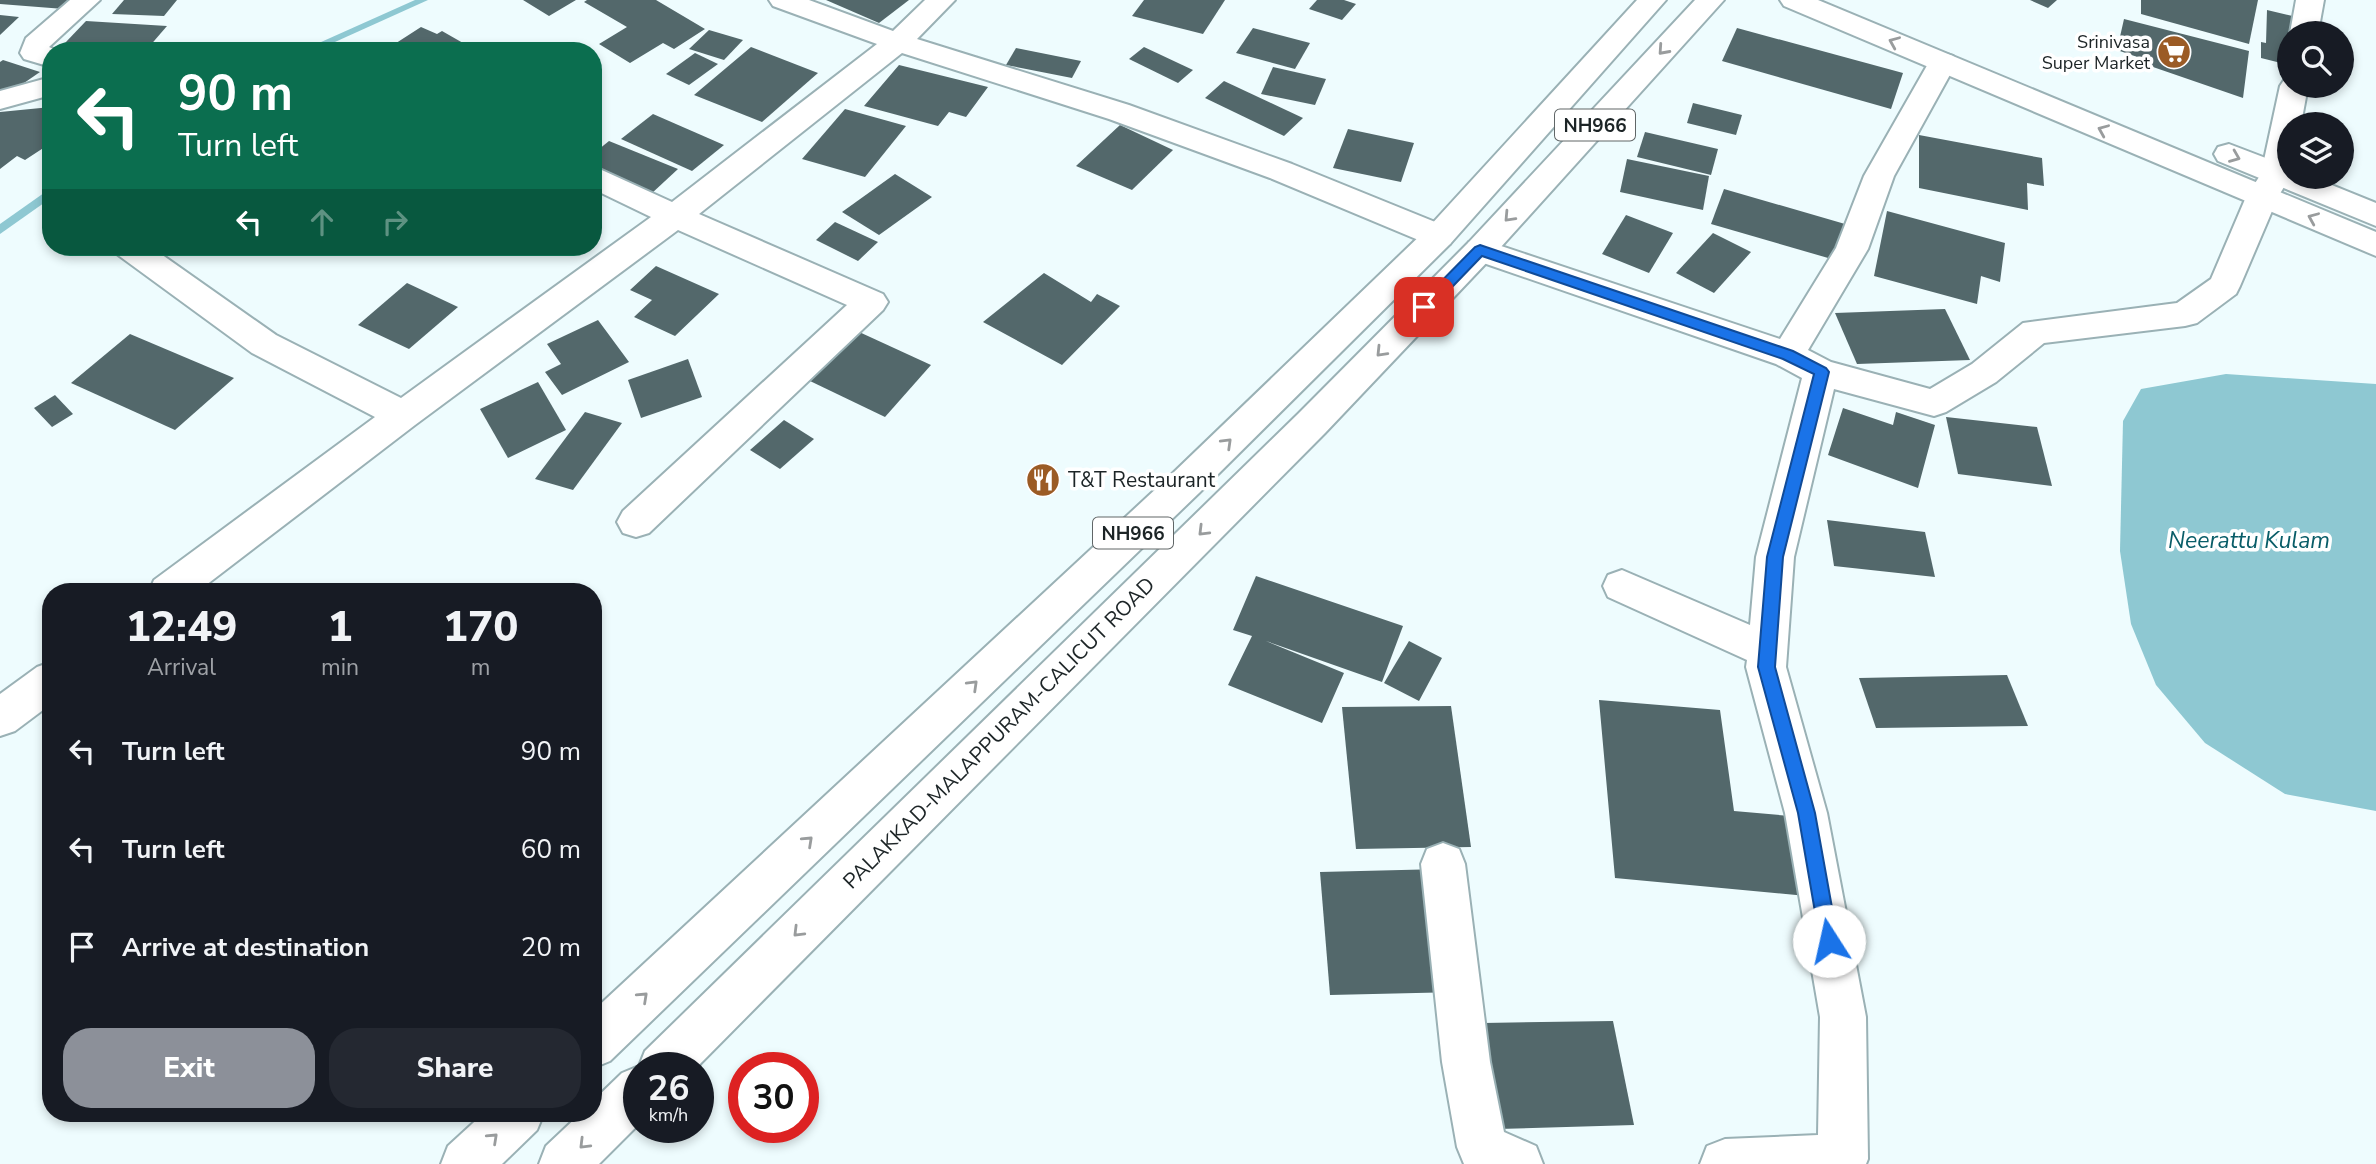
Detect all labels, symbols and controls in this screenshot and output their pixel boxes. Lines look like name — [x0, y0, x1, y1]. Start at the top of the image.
map controls — [2277, 21, 2354, 189]
button: search — [2277, 21, 2354, 98]
place label: Srinivasa Super Market — [2042, 30, 2151, 75]
supermarket icon: Srinivasa Super Market — [2155, 33, 2193, 71]
one-way arrow — [1888, 36, 1900, 50]
one-way arrow — [1659, 42, 1672, 55]
text: 90 m — [178, 60, 293, 127]
icon: left — [63, 70, 154, 161]
road number: NH966 — [1555, 110, 1635, 140]
button: layers — [2277, 112, 2354, 189]
text: Turn left — [178, 124, 298, 167]
one-way arrow — [2098, 124, 2111, 138]
one-way arrow — [2228, 149, 2240, 163]
icon: left — [230, 203, 268, 241]
icon: ahead — [303, 203, 341, 241]
icon: right — [376, 203, 414, 241]
one-way arrow — [1505, 209, 1518, 222]
one-way arrow — [2308, 213, 2320, 227]
pin — [1394, 277, 1454, 337]
icon: arrive — [1405, 288, 1443, 326]
one-way arrow — [1377, 344, 1389, 356]
one-way arrow — [1218, 438, 1231, 451]
restaurant icon: T&T Restaurant — [1024, 461, 1062, 499]
place label: T&T Restaurant — [1068, 466, 1216, 494]
road number: NH966 — [1093, 518, 1173, 548]
one-way arrow — [1199, 522, 1212, 535]
water label: Neerattu Kulam — [2168, 525, 2330, 556]
street label: PALAKKAD-MALAPPURAM-CALICUT ROAD — [837, 571, 1161, 895]
text: 12:49 — [126, 599, 237, 656]
text: 1 — [327, 599, 353, 656]
text: 170 — [443, 599, 518, 656]
text: Arrival — [147, 652, 216, 683]
text: min — [321, 652, 359, 683]
text: m — [471, 652, 490, 683]
one-way arrow — [965, 680, 978, 693]
icon: left — [63, 732, 101, 770]
text: Turn left — [122, 734, 225, 769]
text: 90 m — [521, 734, 581, 769]
icon: left — [63, 830, 101, 868]
text: Turn left — [122, 832, 225, 867]
text: 60 m — [521, 832, 581, 867]
one-way arrow — [800, 837, 813, 850]
position arrow — [1792, 904, 1866, 978]
one-way arrow — [794, 924, 807, 937]
icon: arrive — [63, 928, 101, 966]
text: Arrive at destination — [122, 930, 369, 965]
text: 20 m — [521, 930, 581, 965]
one-way arrow — [635, 993, 648, 1006]
button: Exit — [63, 1028, 315, 1108]
button: Share — [329, 1028, 581, 1108]
speed limit sign: 30 — [728, 1052, 819, 1143]
text: 26 — [647, 1065, 690, 1112]
text: km/h — [649, 1103, 688, 1127]
one-way arrow — [485, 1134, 498, 1147]
one-way arrow — [579, 1136, 592, 1149]

